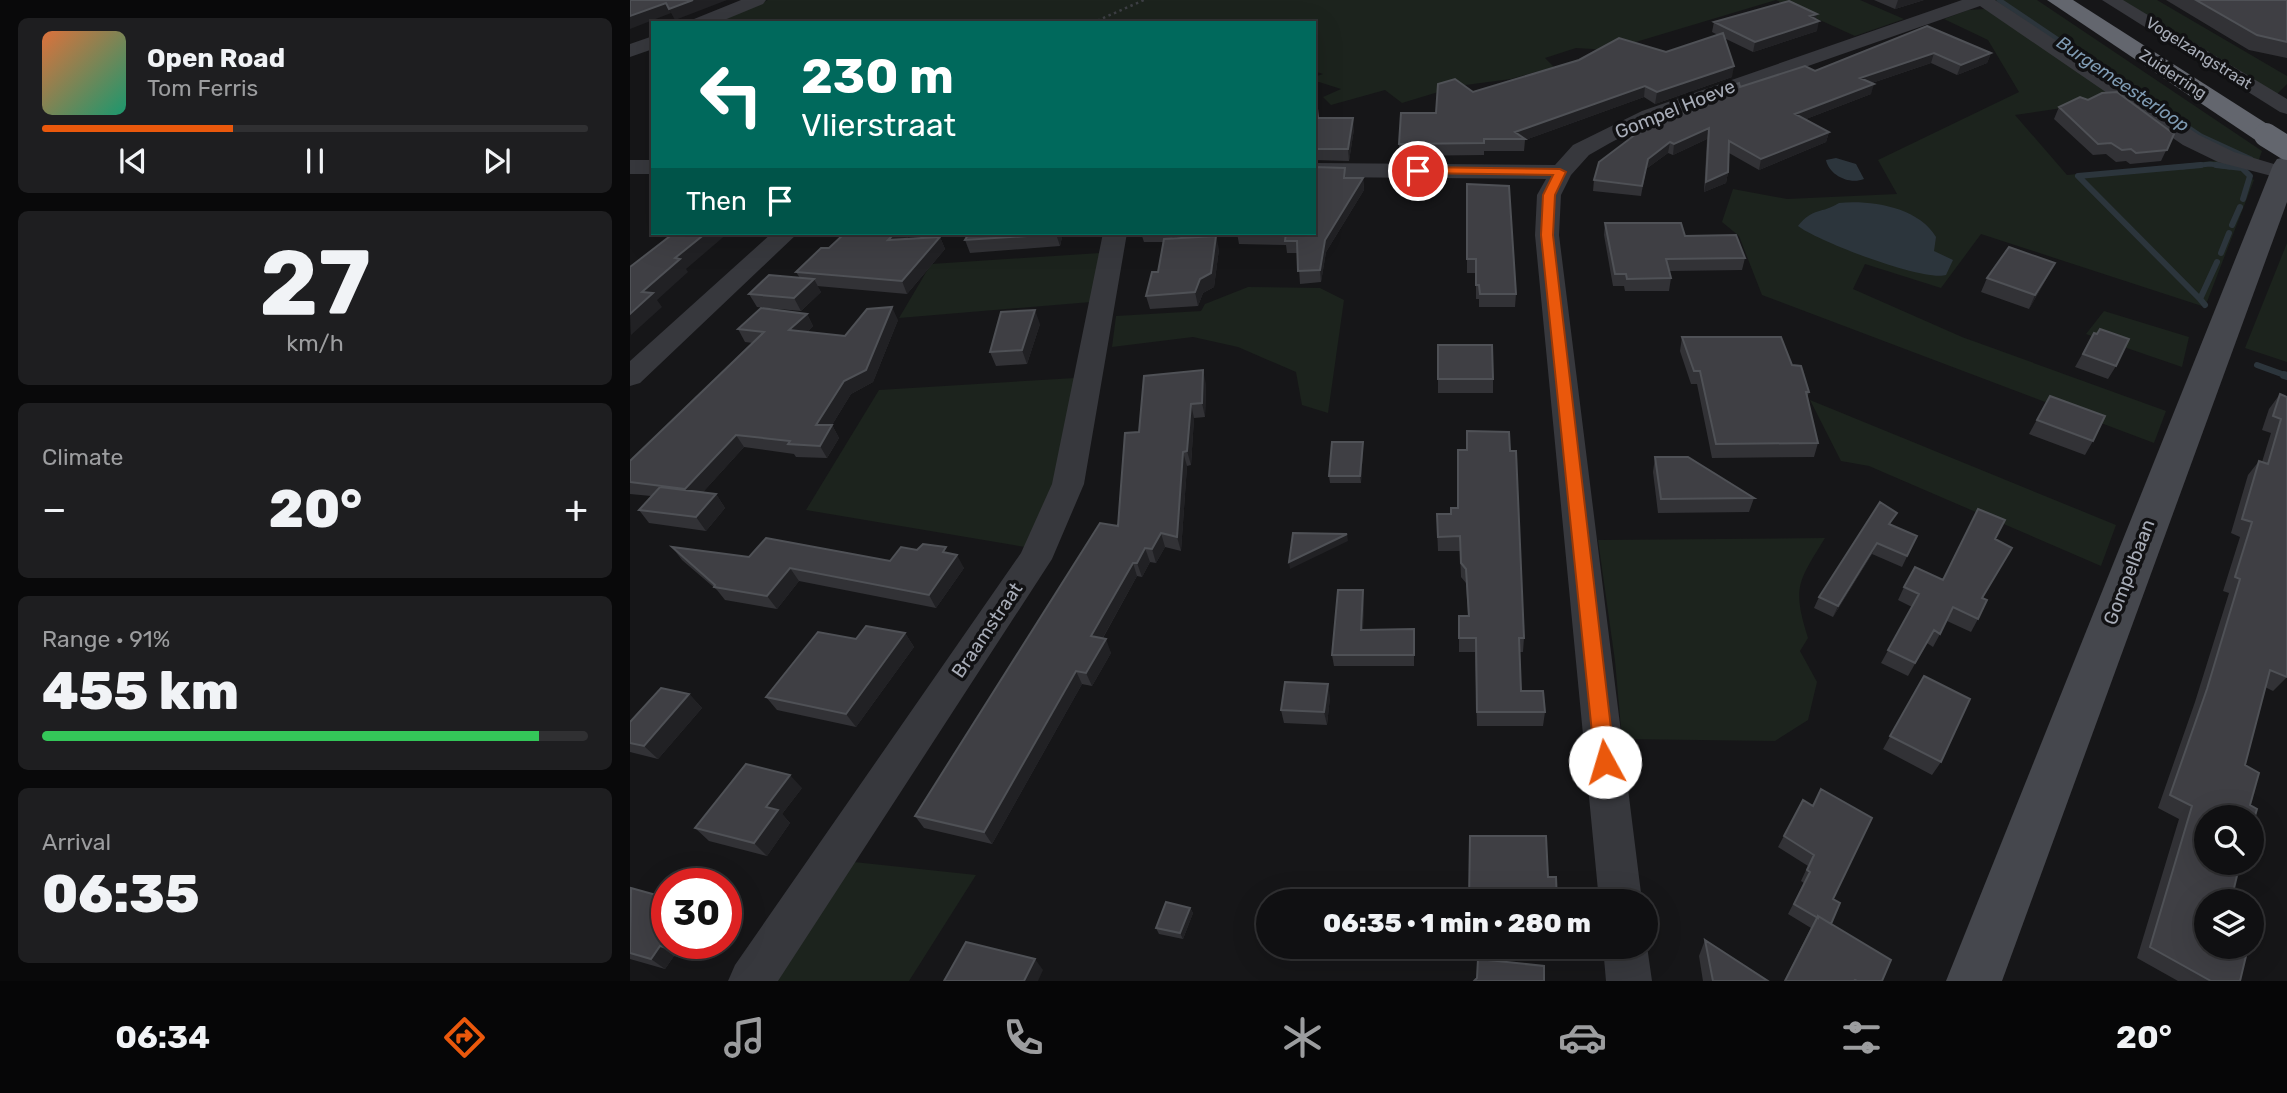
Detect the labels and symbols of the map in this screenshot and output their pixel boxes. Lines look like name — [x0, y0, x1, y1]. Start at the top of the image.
street label: Vogelzangstraat — [2142, 13, 2256, 93]
water label: Burgemeesterloop — [2053, 31, 2193, 137]
street label: Zuiderring — [2136, 45, 2210, 103]
street label: Gompel Hoeve — [1612, 74, 1738, 144]
pin — [1388, 141, 1448, 201]
street label: Gompelbaan — [2098, 516, 2160, 628]
street label: Braamstraat — [947, 577, 1028, 682]
position arrow — [1568, 725, 1642, 799]
speed limit sign: 30 — [651, 868, 742, 959]

